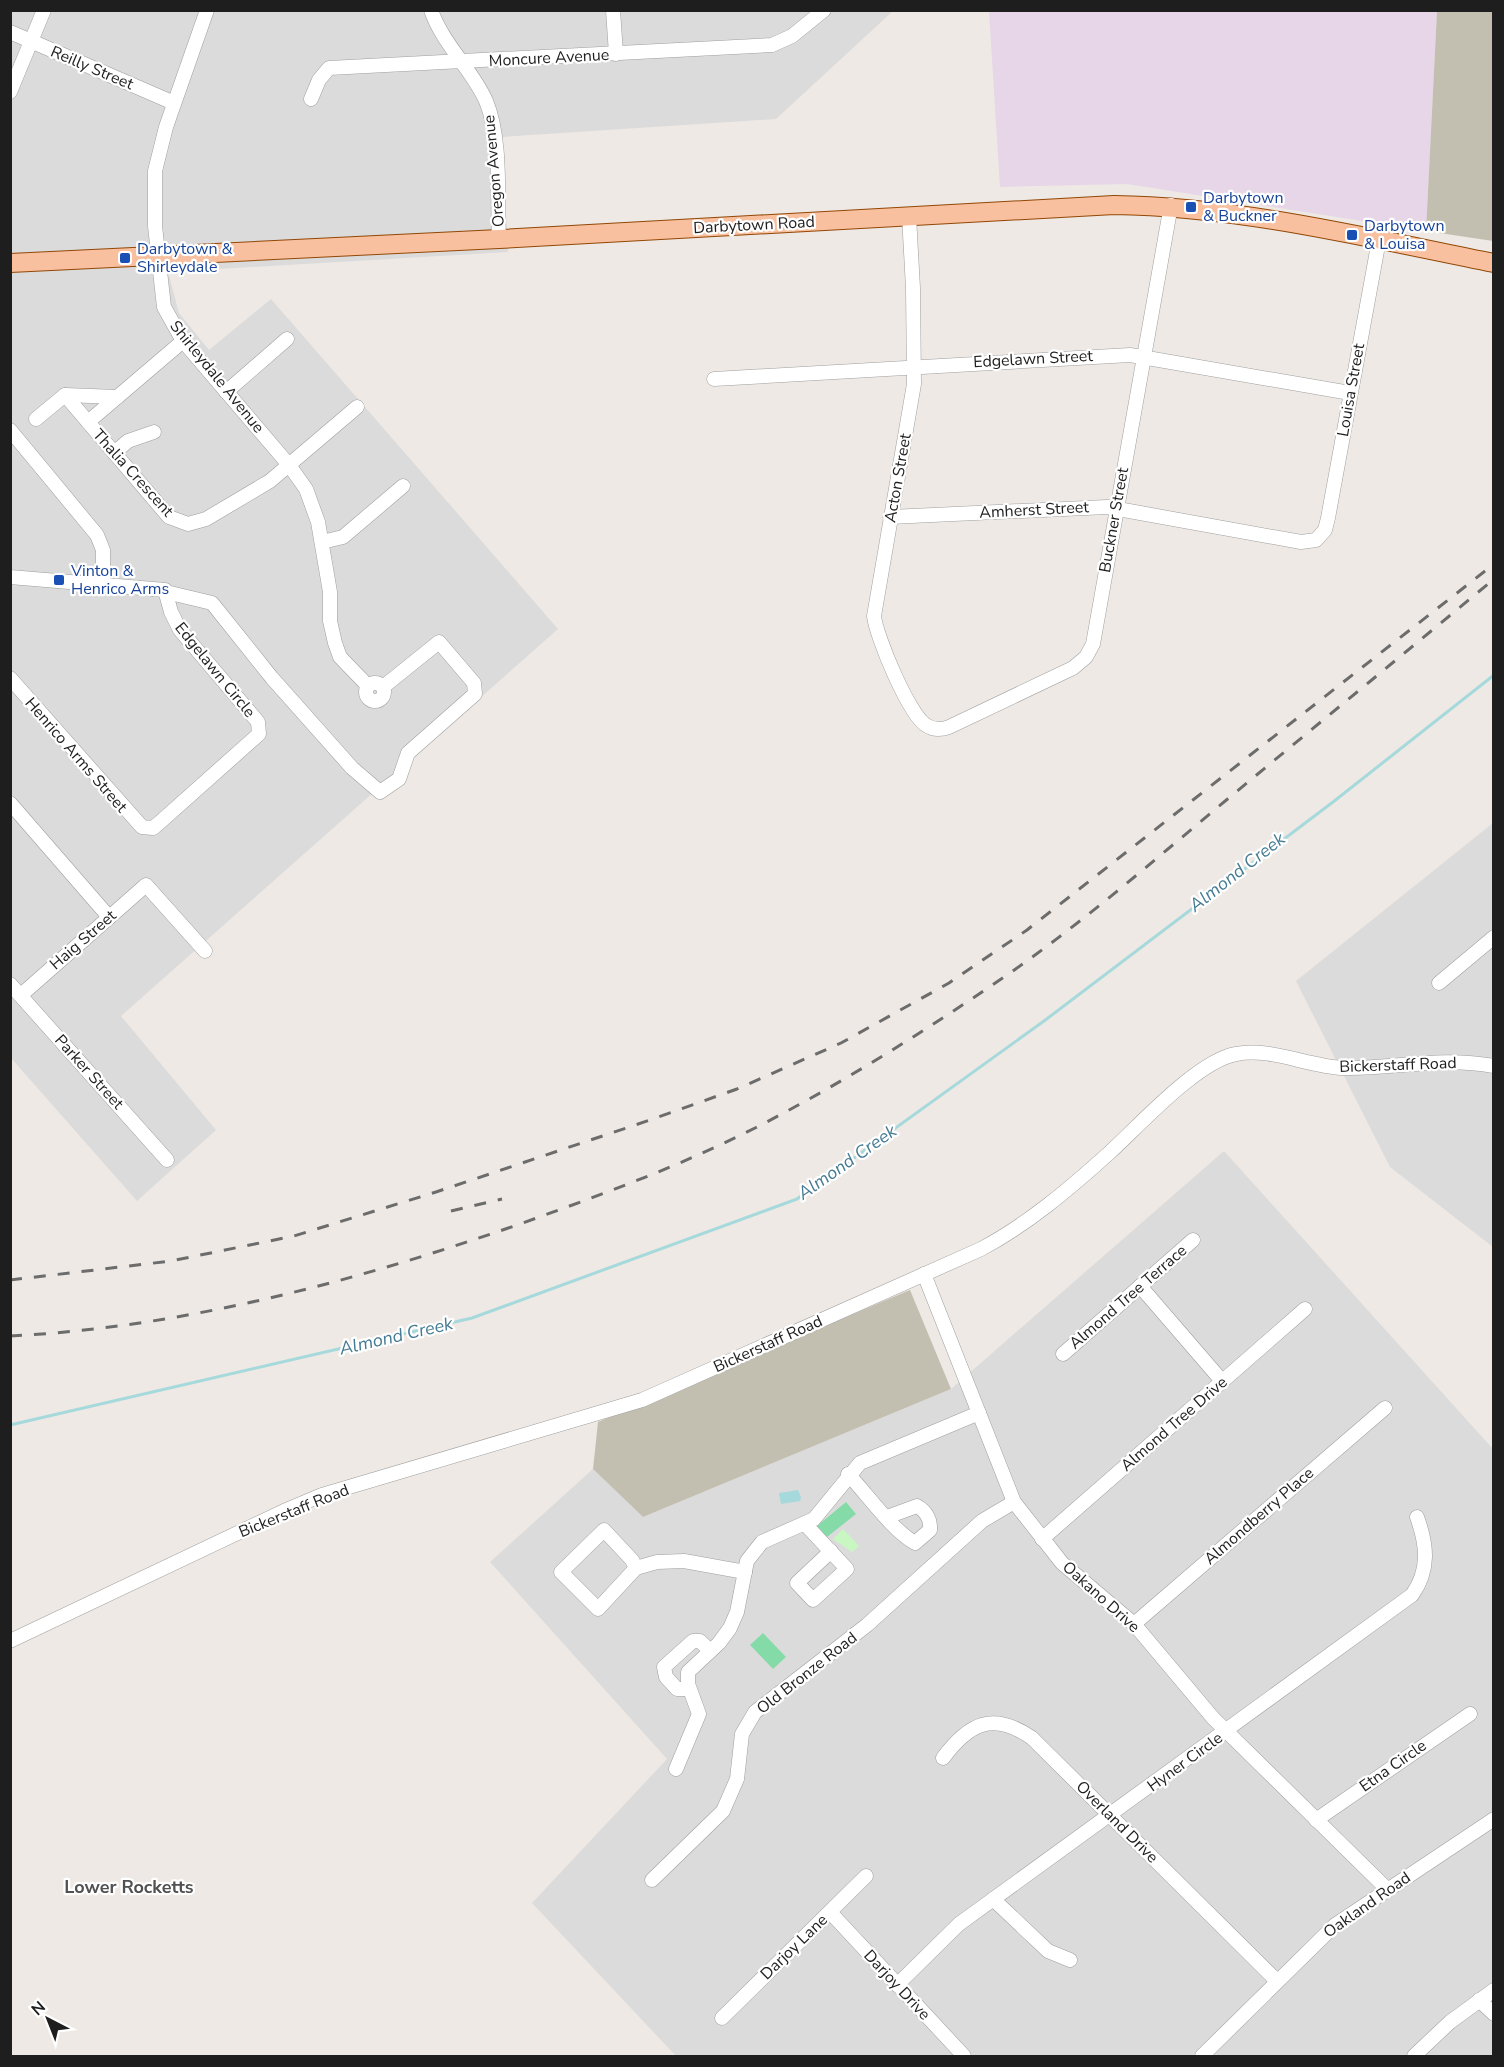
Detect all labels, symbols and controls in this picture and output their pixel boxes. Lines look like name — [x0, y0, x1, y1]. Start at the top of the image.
street label: Reilly Street — [47, 41, 137, 95]
street label: Moncure Avenue — [488, 44, 610, 72]
street label: Oregon Avenue — [478, 114, 510, 228]
place label: Darbytown & Buckner — [1203, 187, 1284, 227]
marker: Darbytown & Buckner — [1184, 200, 1198, 214]
street label: Darbytown Road — [693, 211, 815, 239]
place label: Darbytown & Louisa — [1364, 215, 1445, 255]
marker: Darbytown & Louisa — [1345, 228, 1359, 242]
place label: Darbytown & Shirleydale — [137, 238, 233, 278]
marker: Darbytown & Shirleydale — [118, 251, 132, 265]
street label: Shirleydale Avenue — [165, 316, 269, 438]
street label: Louisa Street — [1332, 341, 1370, 438]
street label: Edgelawn Street — [973, 345, 1094, 373]
street label: Thalia Crescent — [88, 424, 179, 522]
street label: Acton Street — [879, 431, 917, 524]
street label: Buckner Street — [1094, 465, 1134, 574]
street label: Amherst Street — [979, 496, 1090, 524]
place label: Vinton & Henrico Arms — [70, 560, 169, 600]
marker: Vinton & Henrico Arms — [52, 573, 66, 587]
street label: Edgelawn Circle — [170, 618, 260, 722]
street label: Henrico Arms Street — [20, 693, 132, 818]
water label: Almond Creek — [1183, 826, 1291, 918]
street label: Haig Street — [45, 905, 121, 975]
street label: Parker Street — [49, 1030, 129, 1114]
street label: Bickerstaff Road — [1339, 1052, 1457, 1078]
water label: Almond Creek — [792, 1118, 902, 1206]
street label: Almond Tree Terrace — [1064, 1240, 1192, 1354]
street label: Bickerstaff Road — [710, 1310, 826, 1378]
water label: Almond Creek — [336, 1311, 456, 1361]
street label: Almond Tree Drive — [1116, 1372, 1232, 1476]
street label: Almondberry Place — [1199, 1462, 1319, 1570]
street label: Bickerstaff Road — [235, 1479, 353, 1543]
street label: Oakano Drive — [1058, 1556, 1144, 1638]
street label: Old Bronze Road — [752, 1627, 862, 1719]
street label: Hyner Circle — [1143, 1727, 1227, 1797]
street label: Etna Circle — [1355, 1735, 1431, 1797]
street label: Overland Drive — [1071, 1776, 1163, 1868]
street label: Oakland Road — [1319, 1867, 1415, 1943]
district label: Lower Rocketts — [64, 1875, 194, 1899]
street label: Darjoy Lane — [756, 1909, 832, 1985]
street label: Darjoy Drive — [859, 1945, 935, 2025]
north arrow — [18, 1989, 78, 2049]
text: N — [27, 1996, 50, 2021]

